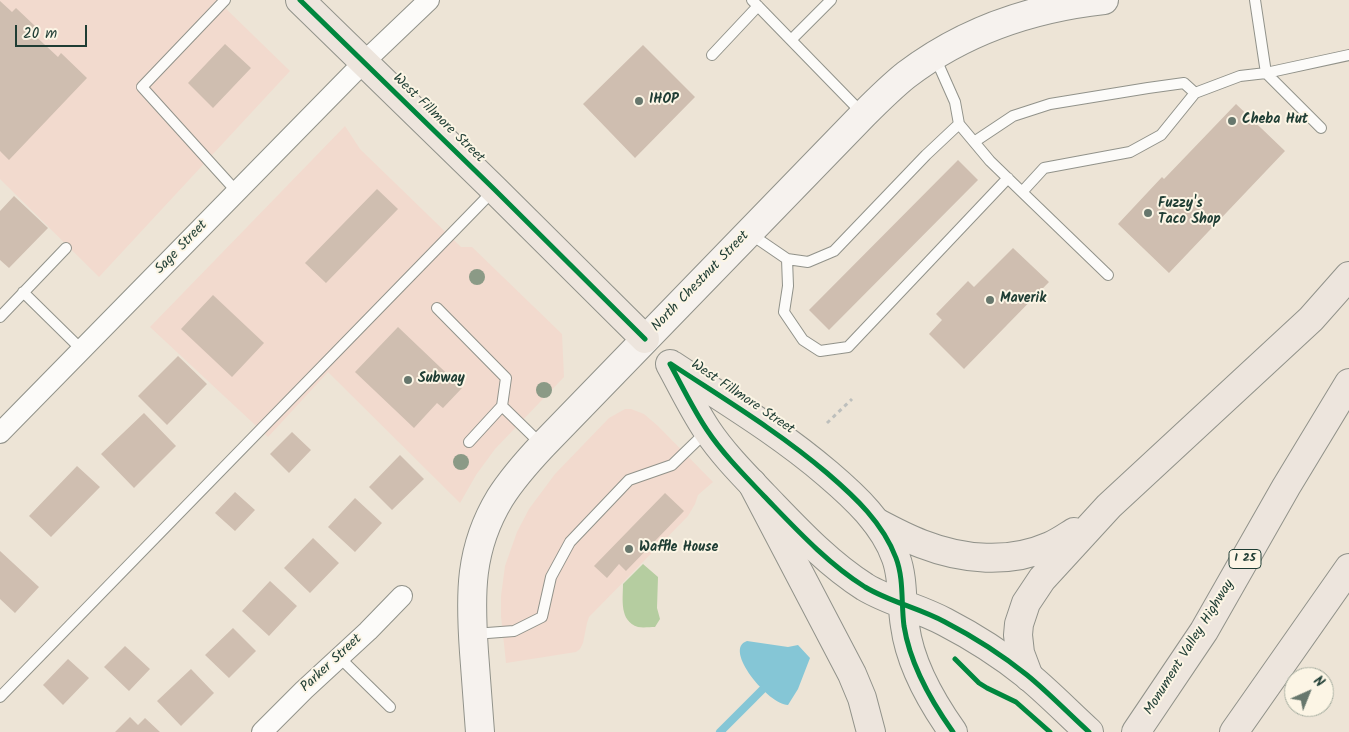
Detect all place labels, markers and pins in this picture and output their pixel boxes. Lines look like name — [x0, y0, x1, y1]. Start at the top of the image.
place label: IHOP — [649, 93, 679, 109]
marker: IHOP — [633, 95, 645, 107]
place label: Cheba Hut — [1242, 113, 1308, 129]
marker: Cheba Hut — [1226, 115, 1238, 127]
place label: Fuzzy's Taco Shop — [1158, 197, 1221, 230]
marker: Fuzzy's Taco Shop — [1142, 207, 1154, 219]
place label: Maverik — [1000, 292, 1046, 308]
marker: Maverik — [984, 294, 996, 306]
place label: Subway — [418, 372, 465, 388]
marker: Subway — [402, 374, 414, 386]
place label: Waffle House — [639, 541, 718, 557]
marker: Waffle House — [623, 543, 635, 555]

